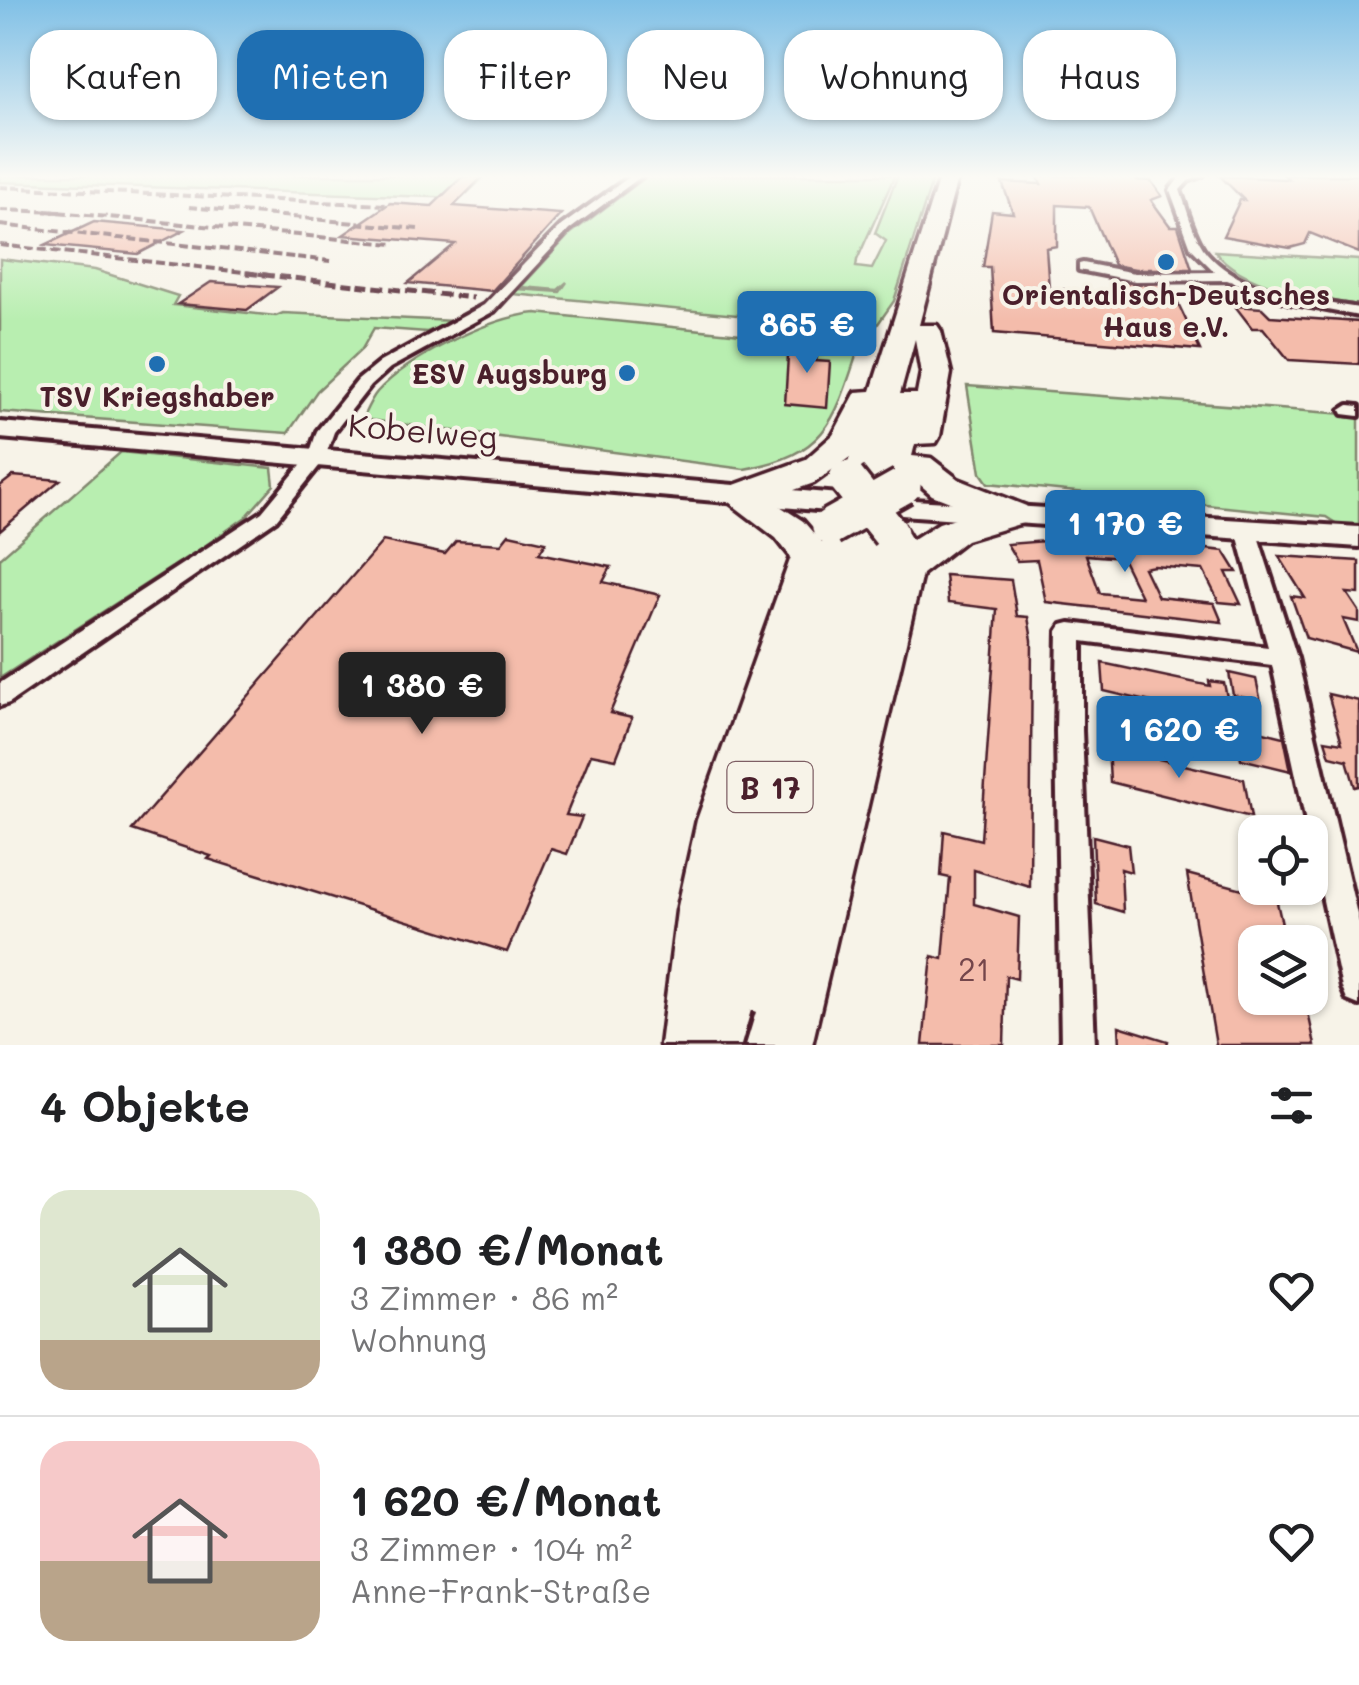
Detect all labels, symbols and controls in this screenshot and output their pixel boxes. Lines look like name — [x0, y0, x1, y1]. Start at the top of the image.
chip: Kaufen — [30, 30, 217, 120]
chip: Mieten — [237, 30, 424, 120]
chip: Filter — [444, 30, 607, 120]
chip: Neu — [627, 30, 764, 120]
chip: Wohnung — [784, 30, 1003, 120]
chip: Haus — [1023, 30, 1176, 120]
marker: Orientalisch-Deutsches Haus e.V. — [1155, 251, 1177, 273]
place label: Orientalisch-Deutsches Haus e.V. — [1002, 276, 1330, 344]
pin: 865 € — [737, 291, 877, 376]
text: 865 € — [759, 302, 855, 344]
marker: TSV Kriegshaber — [146, 353, 168, 375]
place label: ESV Augsburg — [411, 355, 607, 391]
marker: ESV Augsburg — [616, 362, 638, 384]
place label: TSV Kriegshaber — [39, 378, 275, 414]
street label: Kobelweg — [347, 403, 499, 457]
pin: 1 170 € — [1033, 490, 1217, 575]
text: 1 170 € — [1067, 501, 1183, 543]
pin: 1 380 € — [330, 652, 514, 737]
text: 1 380 € — [361, 663, 483, 705]
pin: 1 620 € — [1087, 696, 1271, 781]
text: 1 620 € — [1119, 707, 1240, 749]
road number: B 17 — [728, 762, 812, 812]
map controls — [1238, 815, 1328, 1015]
button: locate — [1238, 815, 1328, 905]
button: layers — [1238, 925, 1328, 1015]
house number: 21 — [958, 947, 990, 989]
text: 4 Objekte — [40, 1078, 250, 1133]
icon: filters — [1264, 1078, 1319, 1133]
text: 1 380 €/Monat — [350, 1221, 664, 1276]
icon: home — [120, 1230, 240, 1350]
icon: heart — [1264, 1263, 1319, 1318]
text: 3 Zimmer · 86 m² — [350, 1276, 618, 1318]
text: Wohnung — [350, 1318, 487, 1360]
text: 1 620 €/Monat — [350, 1472, 661, 1527]
icon: home — [120, 1481, 240, 1601]
icon: heart — [1264, 1514, 1319, 1569]
text: 3 Zimmer · 104 m² — [350, 1527, 632, 1569]
text: Anne-Frank-Straße — [350, 1569, 651, 1611]

